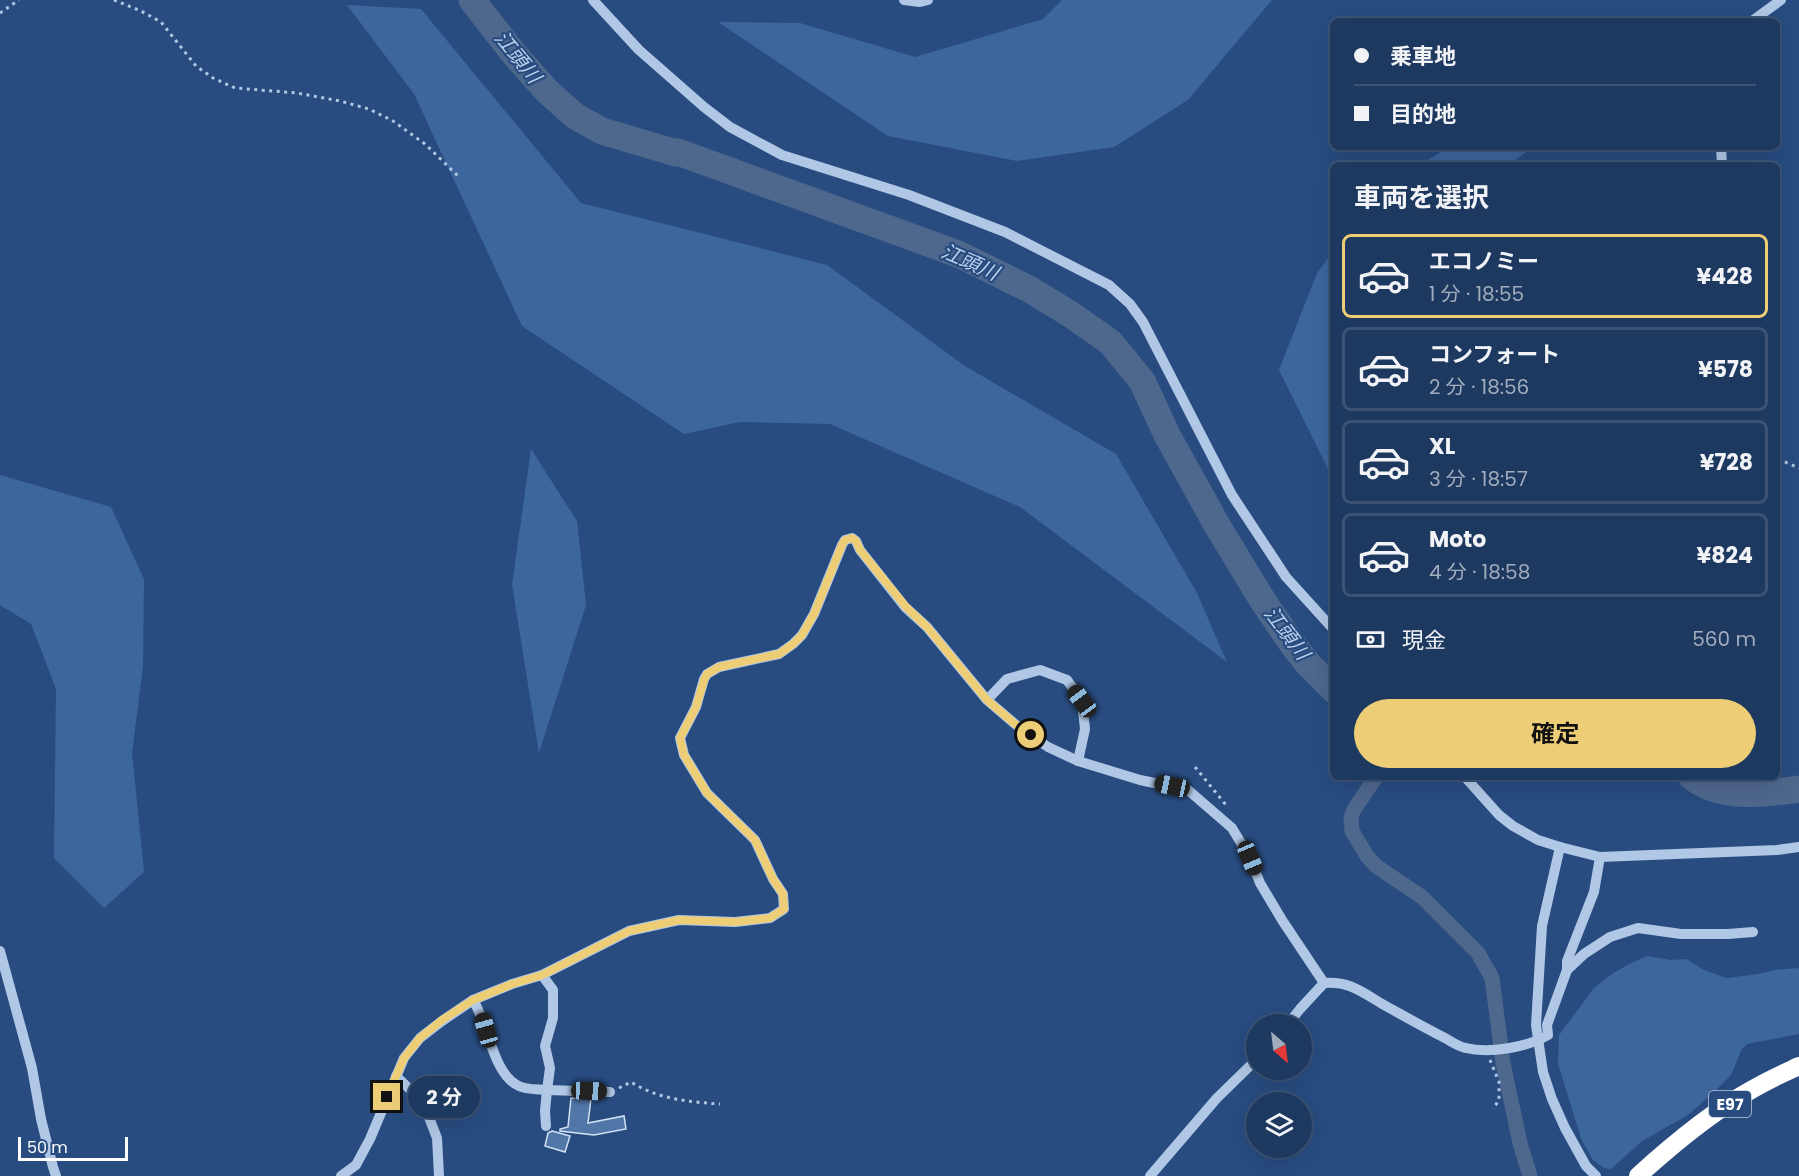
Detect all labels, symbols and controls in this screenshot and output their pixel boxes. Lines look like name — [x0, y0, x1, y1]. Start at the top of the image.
water label: 江頭川 — [488, 25, 549, 91]
text: 乗車地 — [1390, 41, 1456, 72]
text: 目的地 — [1390, 99, 1456, 130]
text: 車両を選択 — [1354, 179, 1489, 216]
water label: 江頭川 — [937, 237, 1005, 288]
text: エコノミー — [1429, 246, 1539, 277]
icon: car — [1357, 249, 1411, 303]
text: ¥428 — [1697, 261, 1753, 292]
text: 1 分 · 18:55 — [1429, 280, 1524, 308]
text: コンフォート — [1429, 339, 1560, 370]
icon: car — [1357, 342, 1411, 396]
text: ¥578 — [1698, 354, 1753, 385]
text: 2 分 · 18:56 — [1429, 373, 1529, 401]
text: XL — [1429, 431, 1455, 462]
icon: car — [1357, 435, 1411, 489]
text: ¥728 — [1700, 447, 1753, 478]
text: 3 分 · 18:57 — [1429, 465, 1528, 493]
text: Moto — [1429, 524, 1486, 555]
icon: car — [1357, 528, 1411, 582]
text: ¥824 — [1697, 540, 1753, 571]
text: 4 分 · 18:58 — [1429, 558, 1530, 586]
water label: 江頭川 — [1258, 601, 1317, 667]
icon: cash — [1354, 623, 1387, 656]
text: 現金 — [1402, 625, 1446, 656]
text: 560 m — [1692, 625, 1756, 653]
car — [1064, 681, 1100, 721]
button: 確定 — [1354, 699, 1756, 768]
route start — [1017, 721, 1044, 748]
car — [1153, 773, 1191, 799]
car — [1235, 838, 1265, 878]
car — [472, 1010, 500, 1050]
north arrow — [1246, 1014, 1312, 1080]
map controls — [1246, 1014, 1312, 1158]
callout: 2 分 — [408, 1076, 480, 1118]
car — [571, 1081, 607, 1101]
route end — [373, 1083, 400, 1110]
text: 2 分 — [426, 1083, 462, 1111]
road number: E97 — [1709, 1091, 1751, 1117]
button: layers — [1246, 1092, 1312, 1158]
scale bar — [18, 1134, 128, 1162]
text: 50 m — [27, 1136, 68, 1159]

